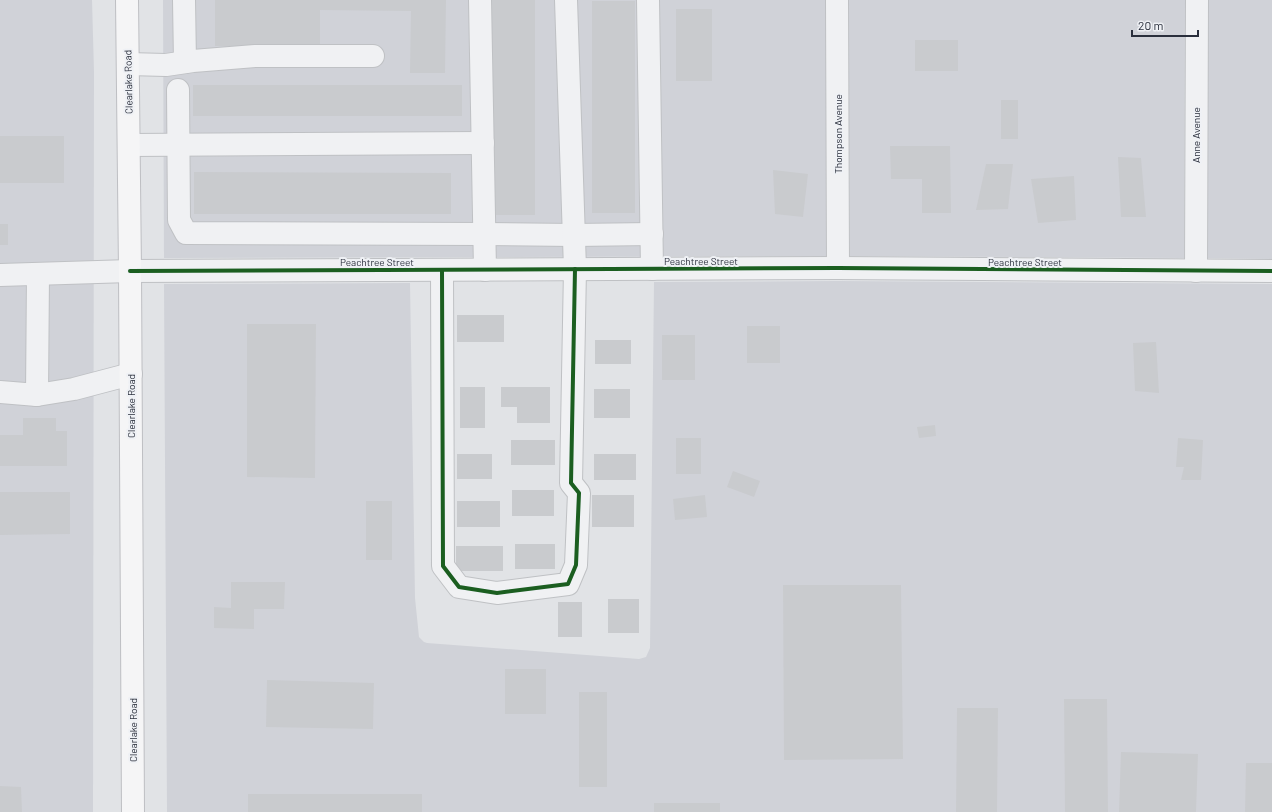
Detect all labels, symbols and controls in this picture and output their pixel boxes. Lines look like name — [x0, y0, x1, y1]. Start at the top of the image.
scale bar — [1132, 12, 1198, 38]
text: 20 m — [1138, 18, 1164, 32]
street label: Clearlake Road — [121, 50, 135, 114]
street label: Thompson Avenue — [832, 94, 844, 174]
street label: Anne Avenue — [1190, 107, 1202, 163]
street label: Peachtree Street — [664, 255, 738, 267]
street label: Peachtree Street — [340, 256, 414, 268]
street label: Peachtree Street — [988, 256, 1062, 268]
street label: Clearlake Road — [125, 374, 137, 438]
street label: Clearlake Road — [127, 698, 139, 762]

